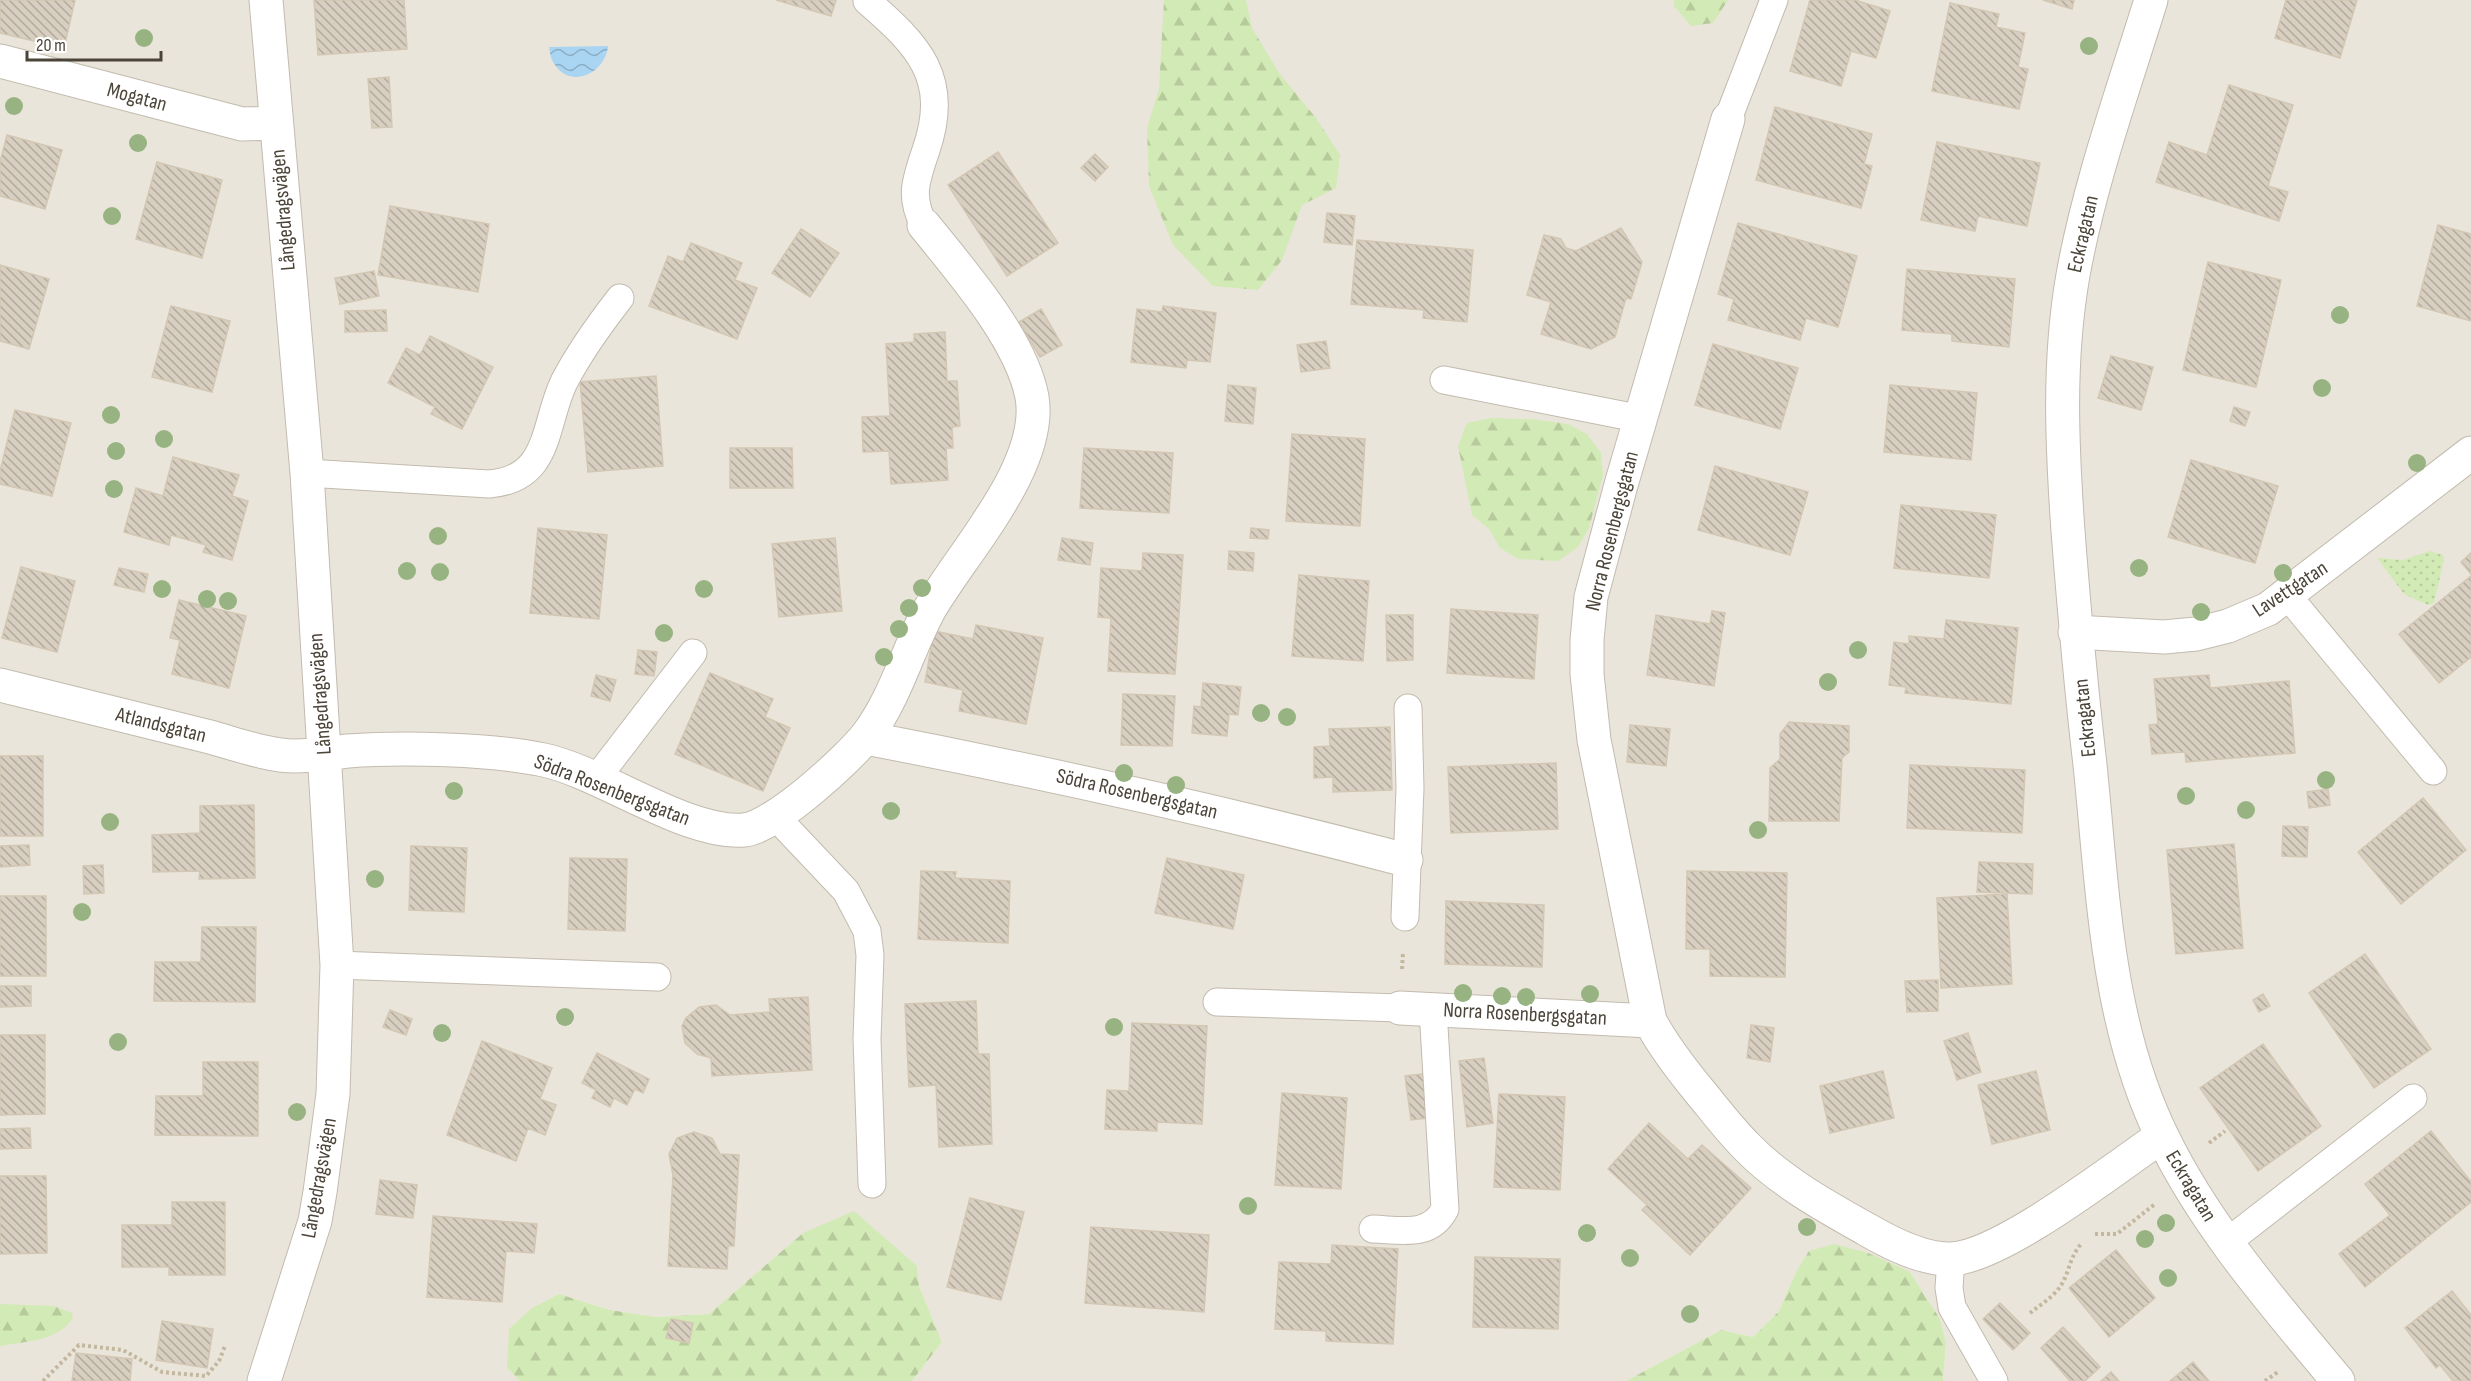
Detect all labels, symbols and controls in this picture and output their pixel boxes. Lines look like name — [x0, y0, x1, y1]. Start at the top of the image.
scale bar — [27, 24, 160, 62]
text: 20 m — [36, 35, 66, 56]
street label: Mogatan — [104, 77, 170, 117]
street label: Långedragsvägen — [265, 148, 301, 272]
street label: Eckragatan — [2062, 193, 2104, 275]
street label: Norra Rosenbergsgatan — [1580, 449, 1644, 613]
street label: Lavettgatan — [2248, 556, 2332, 622]
street label: Långedragsvägen — [303, 632, 337, 756]
street label: Eckragatan — [2068, 678, 2102, 758]
street label: Atlandsgatan — [112, 701, 209, 748]
street label: Södra Rosenbergsgatan — [531, 749, 693, 831]
street label: Södra Rosenbergsgatan — [1054, 763, 1220, 825]
street label: Norra Rosenbergsgatan — [1443, 997, 1607, 1031]
street label: Långedragsvägen — [296, 1116, 342, 1240]
street label: Eckragatan — [2160, 1146, 2222, 1226]

